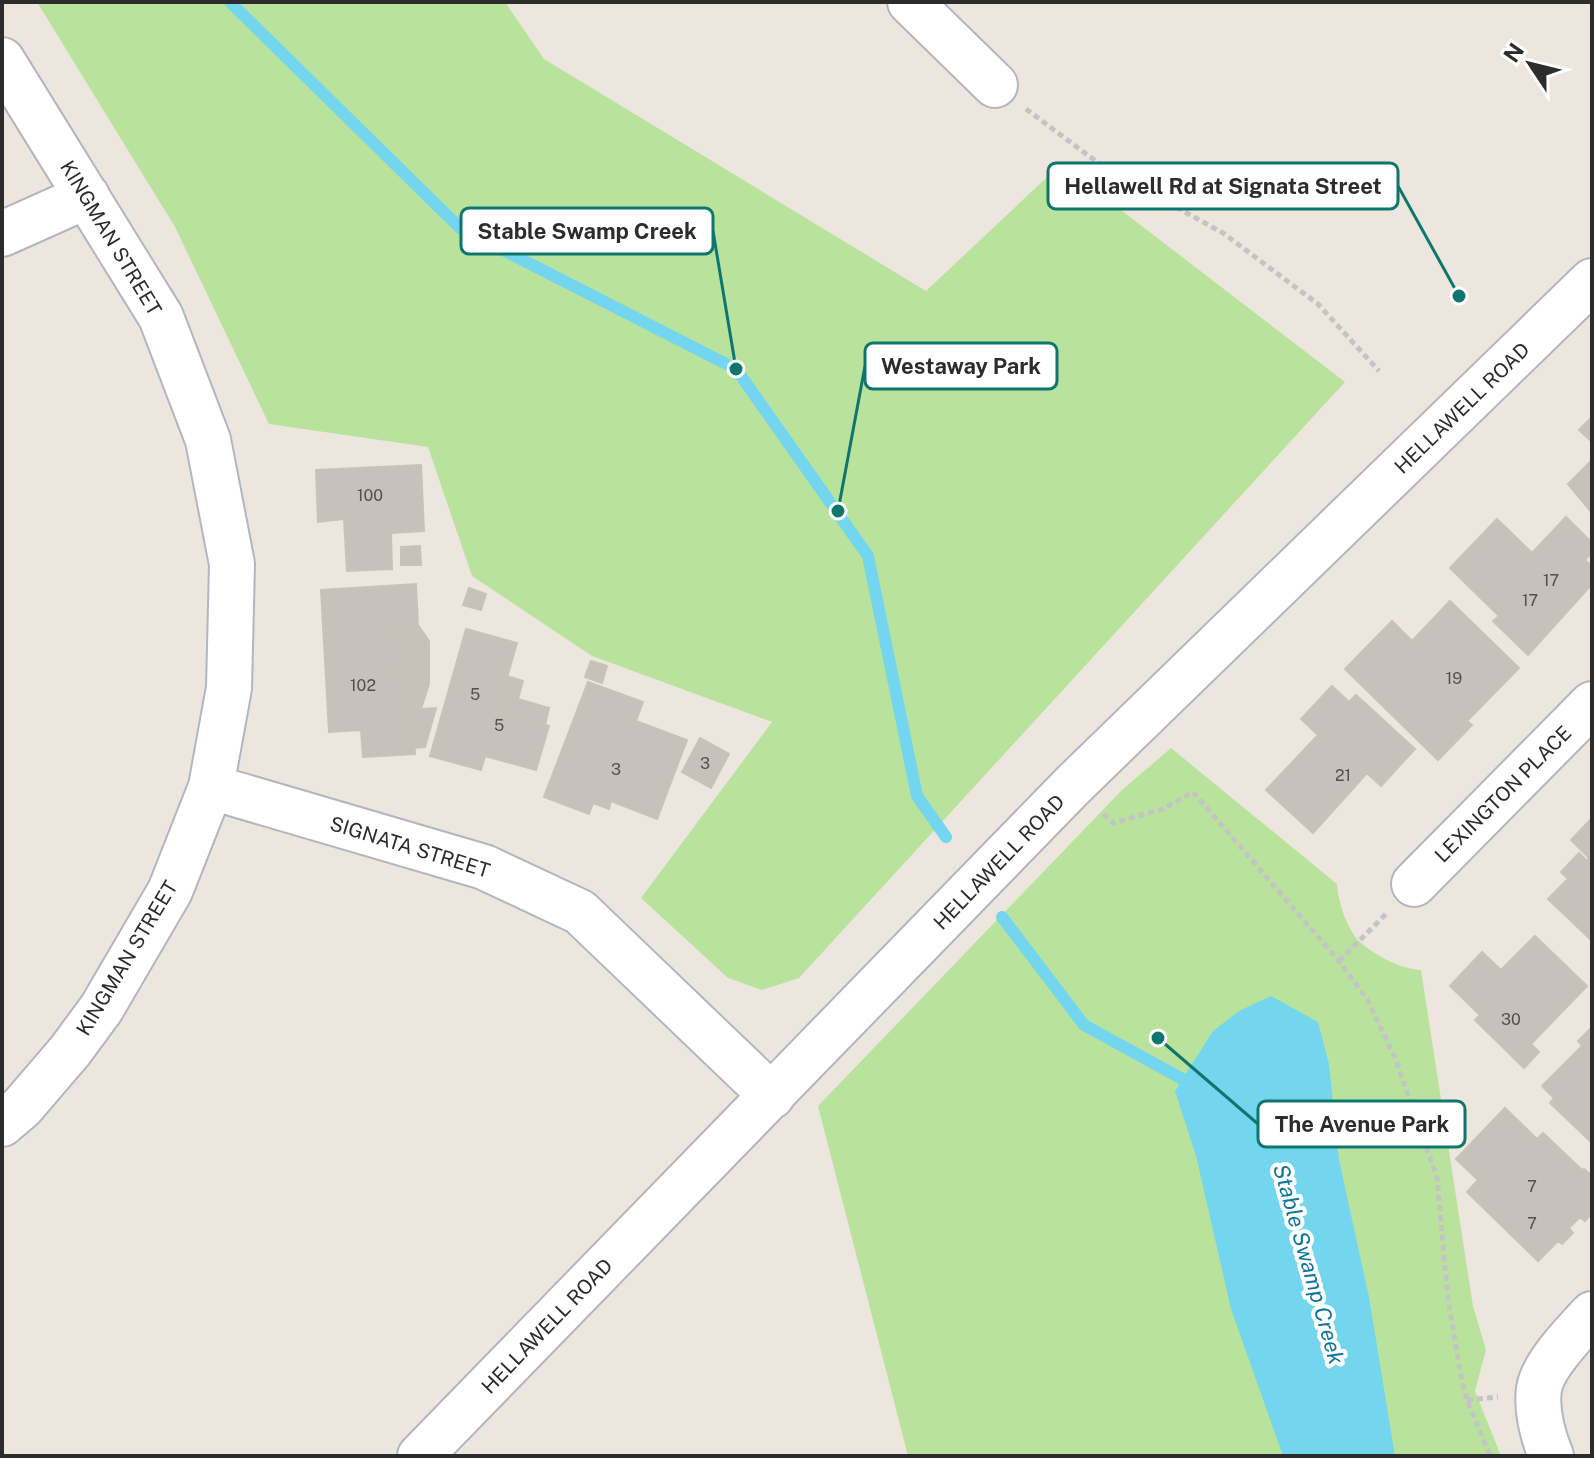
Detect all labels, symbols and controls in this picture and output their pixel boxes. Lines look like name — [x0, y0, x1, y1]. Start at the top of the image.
north arrow — [1490, 24, 1570, 104]
text: N — [1498, 38, 1529, 67]
street label: KINGMAN STREET — [55, 156, 167, 320]
callout: Hellawell Rd at Signata Street — [1048, 163, 1398, 209]
text: Hellawell Rd at Signata Street — [1064, 173, 1382, 199]
callout: Stable Swamp Creek — [461, 208, 713, 254]
text: Stable Swamp Creek — [477, 218, 697, 244]
street label: HELLAWELL ROAD — [1390, 337, 1534, 479]
callout: Westaway Park — [865, 343, 1057, 389]
text: Westaway Park — [881, 353, 1041, 379]
house number: 100 — [357, 486, 383, 505]
house number: 17 — [1543, 571, 1559, 590]
house number: 17 — [1522, 591, 1538, 610]
house number: 19 — [1446, 669, 1462, 688]
house number: 102 — [350, 676, 376, 695]
house number: 5 — [470, 685, 480, 704]
house number: 5 — [494, 716, 504, 735]
street label: LEXINGTON PLACE — [1430, 721, 1576, 867]
house number: 3 — [700, 754, 710, 773]
house number: 3 — [611, 760, 621, 779]
house number: 21 — [1335, 766, 1351, 785]
street label: HELLAWELL ROAD — [928, 790, 1070, 934]
street label: SIGNATA STREET — [327, 811, 493, 883]
street label: KINGMAN STREET — [71, 876, 183, 1040]
house number: 30 — [1501, 1010, 1521, 1029]
callout: The Avenue Park — [1258, 1101, 1465, 1147]
text: The Avenue Park — [1275, 1111, 1449, 1137]
water label: Stable Swamp Creek — [1268, 1161, 1350, 1367]
house number: 7 — [1527, 1177, 1537, 1196]
house number: 7 — [1527, 1214, 1537, 1233]
street label: HELLAWELL ROAD — [476, 1254, 618, 1398]

